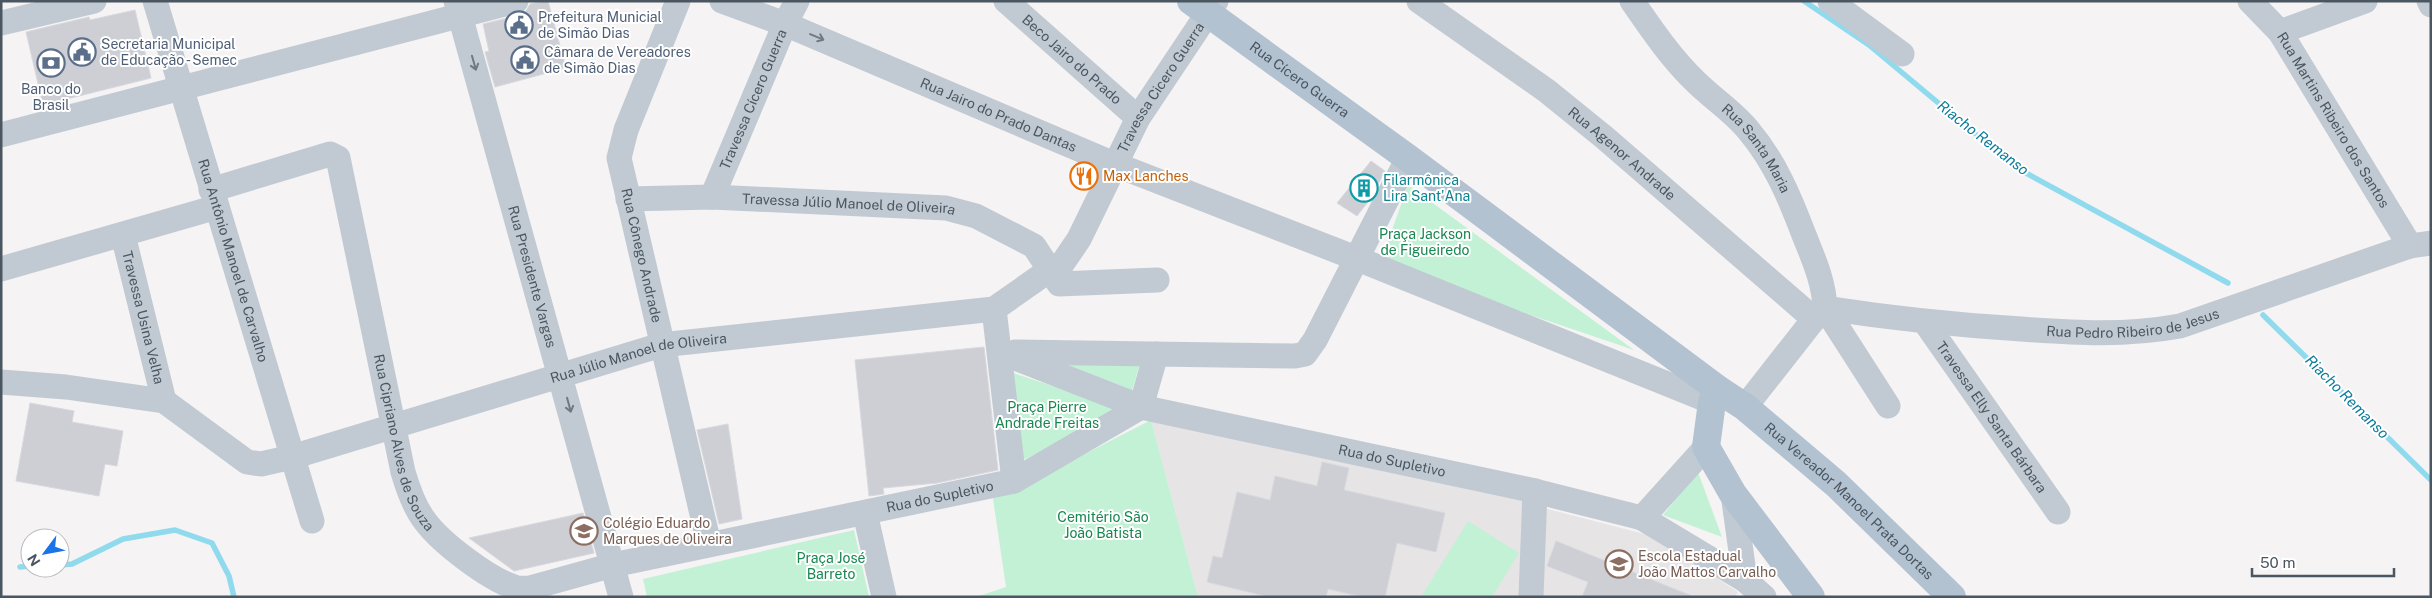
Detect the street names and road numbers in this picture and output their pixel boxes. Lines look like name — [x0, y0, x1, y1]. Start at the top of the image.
street label: Beco Jairo do Prado — [1019, 11, 1125, 108]
street label: Travessa Cicero Guerra — [1114, 19, 1207, 155]
street label: Travessa Cícero Guerra — [717, 27, 790, 172]
street label: Rua Martins Ribeiro dos Santos — [2274, 29, 2393, 211]
street label: Rua Cícero Guerra — [1247, 38, 1352, 121]
street label: Rua Jairo do Prado Dantas — [918, 74, 1079, 155]
street label: Rua Santa Maria — [1719, 100, 1794, 195]
street label: Rua Agenor Andrade — [1565, 104, 1679, 203]
street label: Rua Antônio Manoel de Carvalho — [195, 157, 272, 364]
street label: Rua Cônego Andrade — [618, 187, 665, 324]
street label: Travessa Júlio Manoel de Oliveira — [742, 190, 957, 218]
street label: Rua Presidente Vargas — [505, 204, 560, 350]
street label: Travessa Usina Velha — [119, 249, 168, 386]
street label: Rua Pedro Ribeiro de Jesus — [2046, 305, 2221, 341]
street label: Rua Júlio Manoel de Oliveira — [548, 330, 728, 386]
street label: Travessa Elly Santa Bárbara — [1933, 338, 2050, 496]
street label: Rua Cipriano Alves de Souza — [371, 353, 438, 534]
street label: Rua Vereador Manoel Prata Dortas — [1761, 419, 1937, 583]
street label: Rua do Supletivo — [1337, 441, 1447, 480]
street label: Rua do Supletivo — [885, 477, 995, 516]

